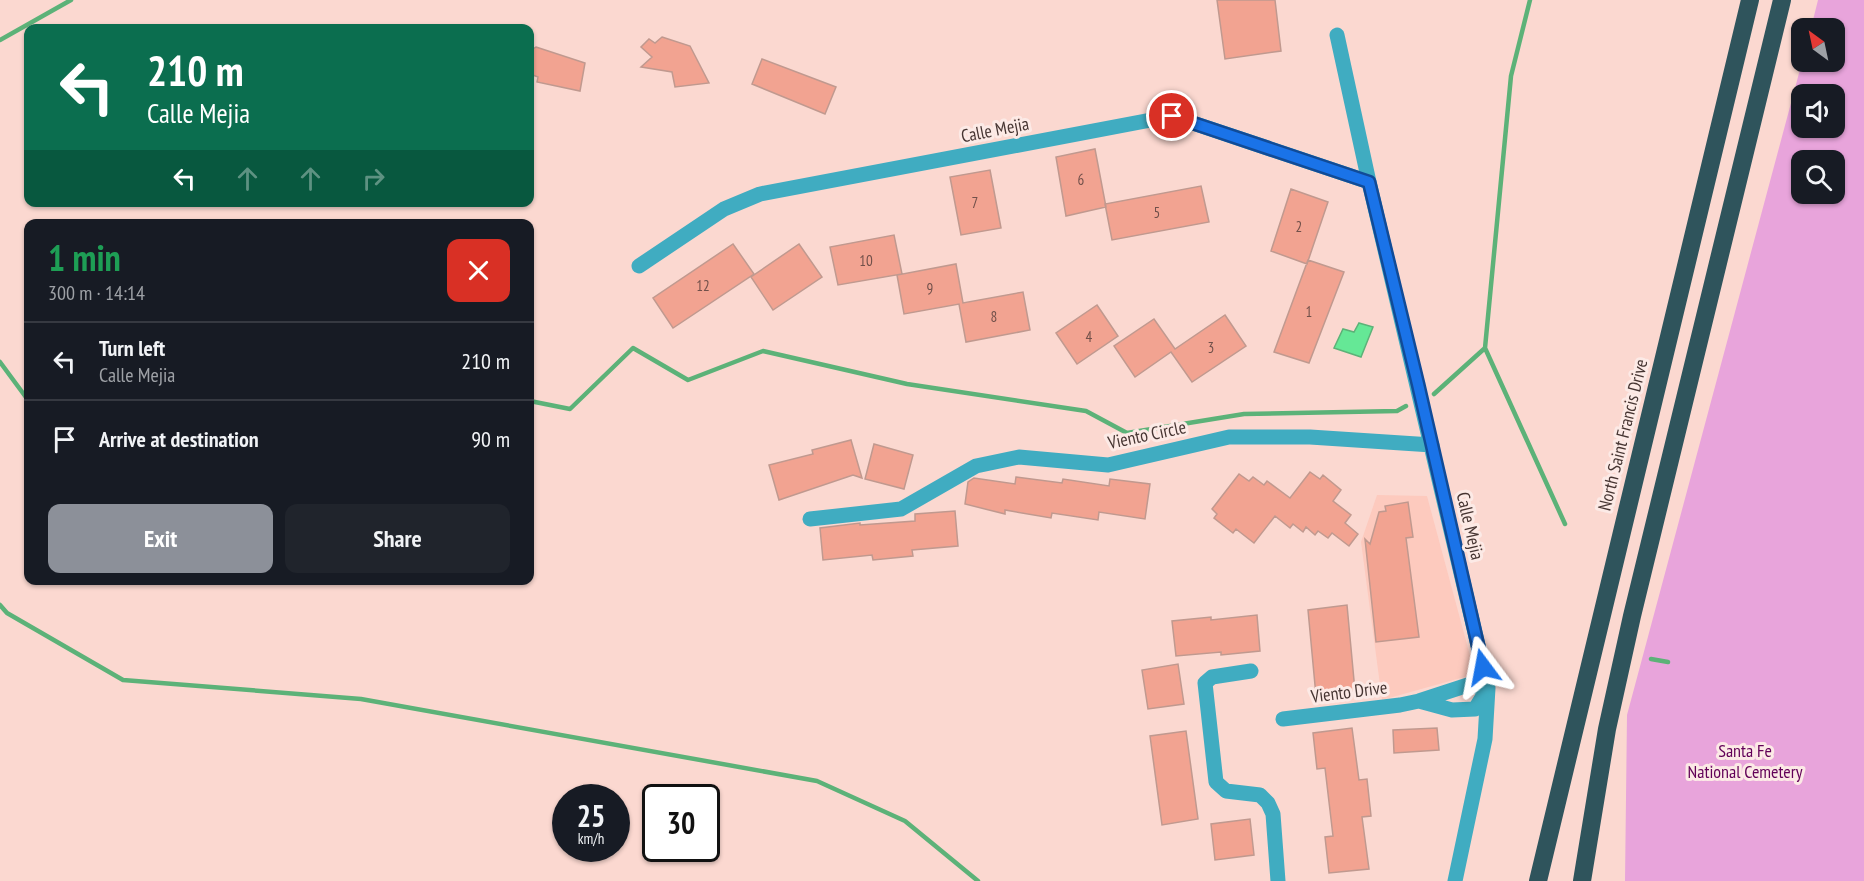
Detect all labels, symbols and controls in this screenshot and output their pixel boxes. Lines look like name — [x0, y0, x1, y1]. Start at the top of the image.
north arrow — [1791, 18, 1845, 72]
map controls — [1791, 18, 1845, 204]
text: 210 m — [147, 43, 244, 98]
icon: left — [48, 48, 126, 126]
button: sound — [1791, 84, 1845, 138]
pin — [1146, 90, 1197, 141]
text: Calle Mejia — [147, 96, 250, 130]
icon: arrive — [1155, 99, 1188, 132]
street label: Calle Mejia — [959, 112, 1031, 147]
button: search — [1791, 150, 1845, 204]
icon: left — [168, 162, 201, 195]
icon: ahead — [231, 162, 264, 195]
icon: ahead — [294, 162, 327, 195]
icon: right — [357, 162, 390, 195]
house number: 6 — [1078, 170, 1085, 189]
house number: 7 — [972, 193, 978, 212]
house number: 5 — [1154, 203, 1160, 222]
house number: 2 — [1296, 217, 1302, 236]
text: 1 min — [48, 234, 121, 281]
button: close — [447, 239, 510, 302]
house number: 10 — [859, 251, 873, 270]
house number: 12 — [696, 276, 710, 295]
house number: 9 — [927, 279, 933, 298]
text: 300 m · 14:14 — [48, 280, 145, 306]
house number: 1 — [1306, 302, 1312, 321]
house number: 8 — [991, 307, 997, 326]
house number: 4 — [1086, 327, 1093, 346]
text: Turn left — [99, 334, 165, 362]
house number: 3 — [1208, 338, 1214, 357]
icon: left — [48, 345, 81, 378]
text: 210 m — [461, 347, 510, 375]
street label: North Saint Francis Drive — [1593, 357, 1652, 513]
text: Calle Mejia — [99, 362, 175, 388]
street label: Viento Circle — [1105, 415, 1188, 454]
icon: arrive — [48, 423, 81, 456]
text: Arrive at destination — [99, 425, 259, 453]
text: 90 m — [471, 425, 510, 453]
street label: Calle Mejia — [1452, 490, 1489, 562]
button: Exit — [48, 504, 273, 573]
button: Share — [285, 504, 510, 573]
position arrow — [1451, 635, 1515, 699]
street label: Viento Drive — [1308, 675, 1388, 708]
park label: Santa Fe National Cemetery — [1688, 739, 1803, 783]
speed limit sign: 30 — [642, 784, 720, 862]
text: 25 — [577, 796, 605, 835]
text: km/h — [578, 829, 604, 848]

